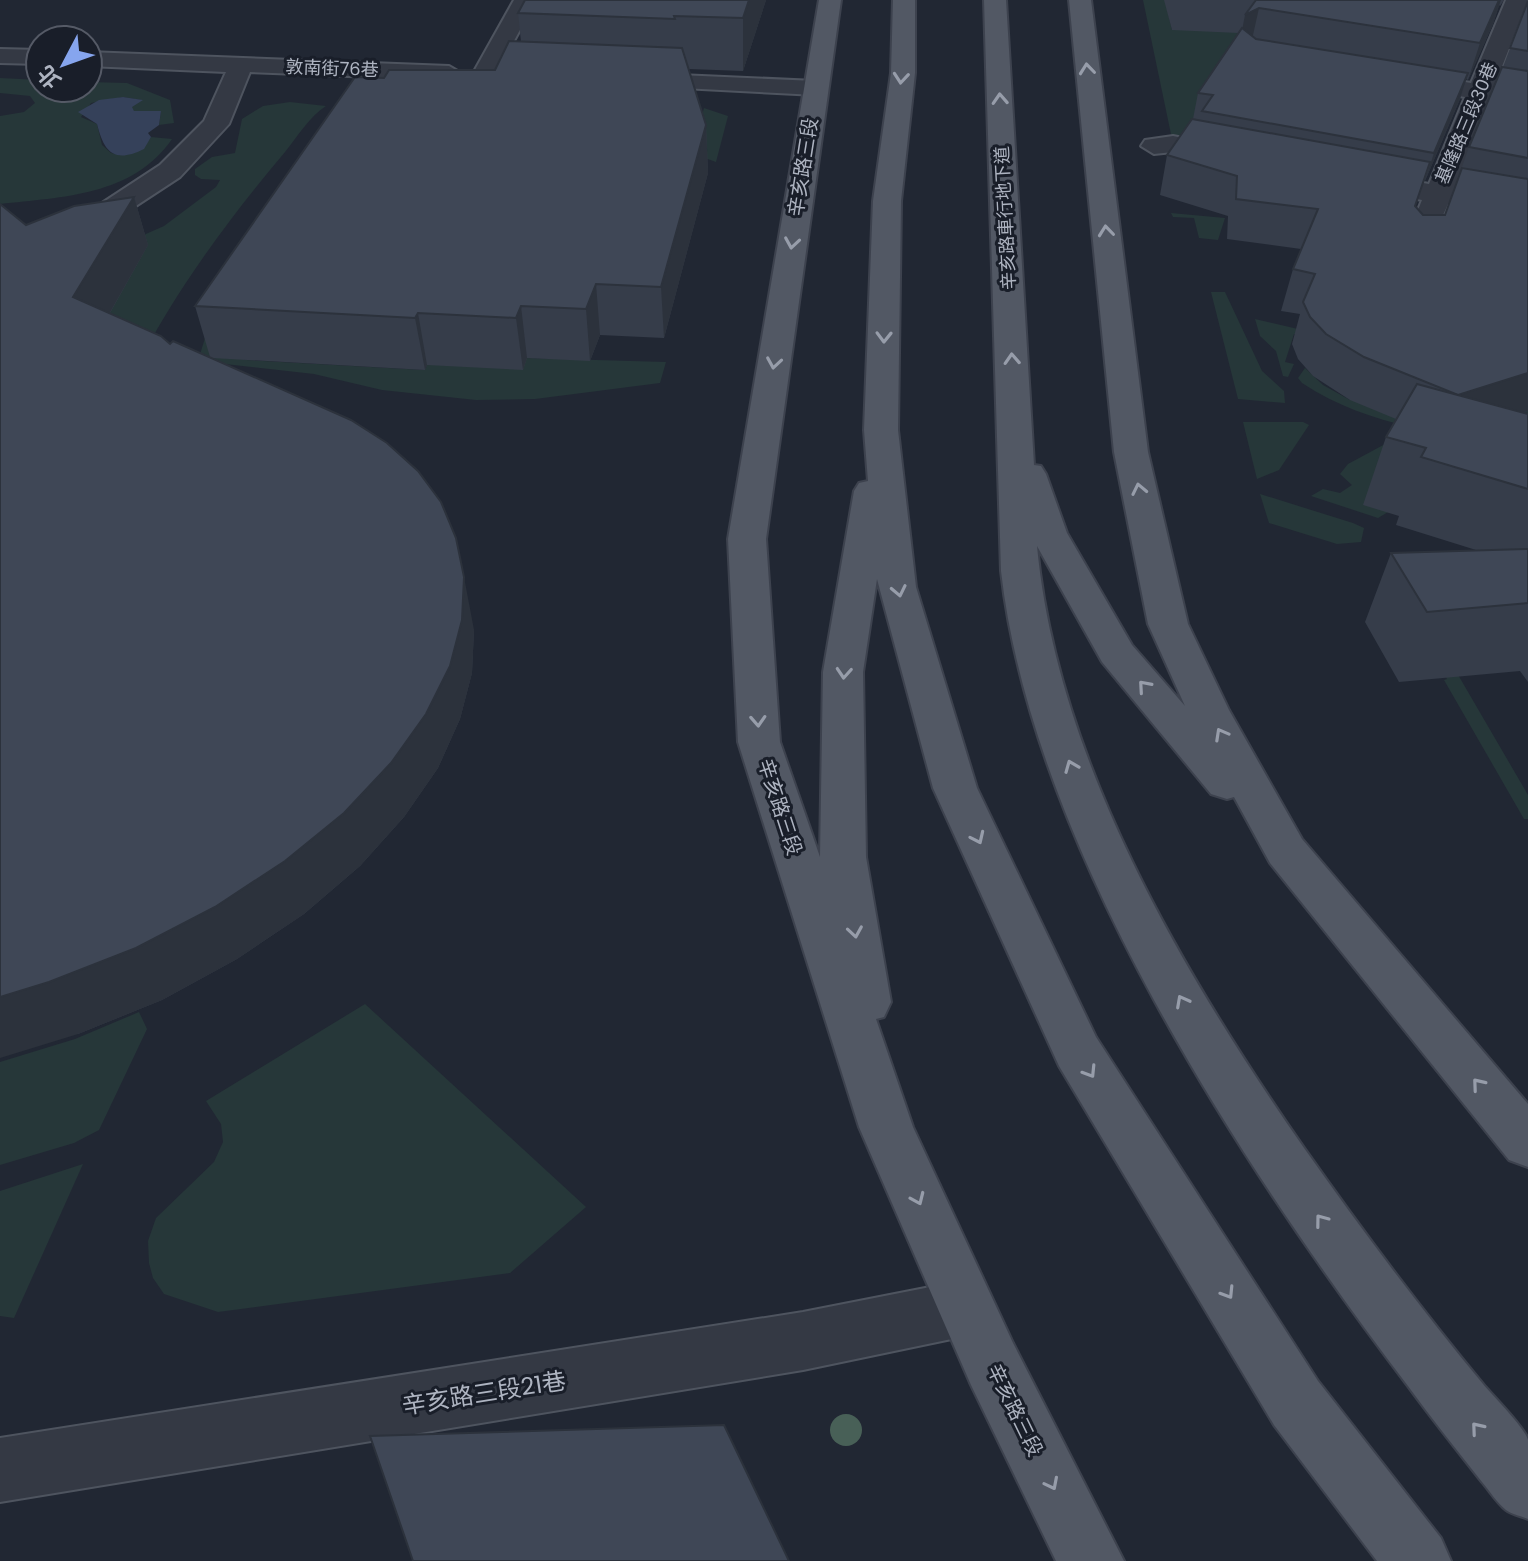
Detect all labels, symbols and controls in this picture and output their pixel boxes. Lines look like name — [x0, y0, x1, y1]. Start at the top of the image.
north arrow — [24, 24, 104, 104]
street label: 敦南街76巷 — [285, 54, 379, 82]
text: 北 — [30, 58, 68, 95]
street label: 基隆路三段30巷 — [1429, 58, 1503, 188]
one-way arrow — [1079, 62, 1096, 75]
one-way arrow — [893, 72, 910, 85]
one-way arrow — [991, 92, 1008, 105]
street label: 辛亥路三段 — [781, 115, 825, 219]
street label: 辛亥路車行地下道 — [989, 145, 1021, 291]
one-way arrow — [1098, 225, 1115, 238]
one-way arrow — [784, 236, 801, 250]
one-way arrow — [875, 331, 892, 344]
one-way arrow — [1004, 352, 1021, 365]
one-way arrow — [766, 356, 783, 370]
one-way arrow — [1131, 483, 1148, 497]
one-way arrow — [890, 583, 907, 597]
one-way arrow — [836, 667, 853, 680]
one-way arrow — [1139, 680, 1154, 695]
one-way arrow — [749, 715, 766, 728]
one-way arrow — [1216, 728, 1231, 742]
street label: 辛亥路三段 — [751, 755, 809, 859]
one-way arrow — [1065, 760, 1081, 774]
one-way arrow — [968, 829, 984, 844]
one-way arrow — [845, 925, 862, 939]
one-way arrow — [1176, 994, 1191, 1009]
one-way arrow — [1080, 1063, 1096, 1078]
one-way arrow — [1473, 1079, 1488, 1093]
one-way arrow — [908, 1190, 924, 1205]
one-way arrow — [1316, 1214, 1331, 1229]
one-way arrow — [1218, 1284, 1233, 1299]
street label: 辛亥路三段 — [980, 1359, 1050, 1461]
street label: 辛亥路三段21巷 — [400, 1364, 568, 1422]
one-way arrow — [1472, 1422, 1487, 1437]
one-way arrow — [1043, 1476, 1058, 1491]

